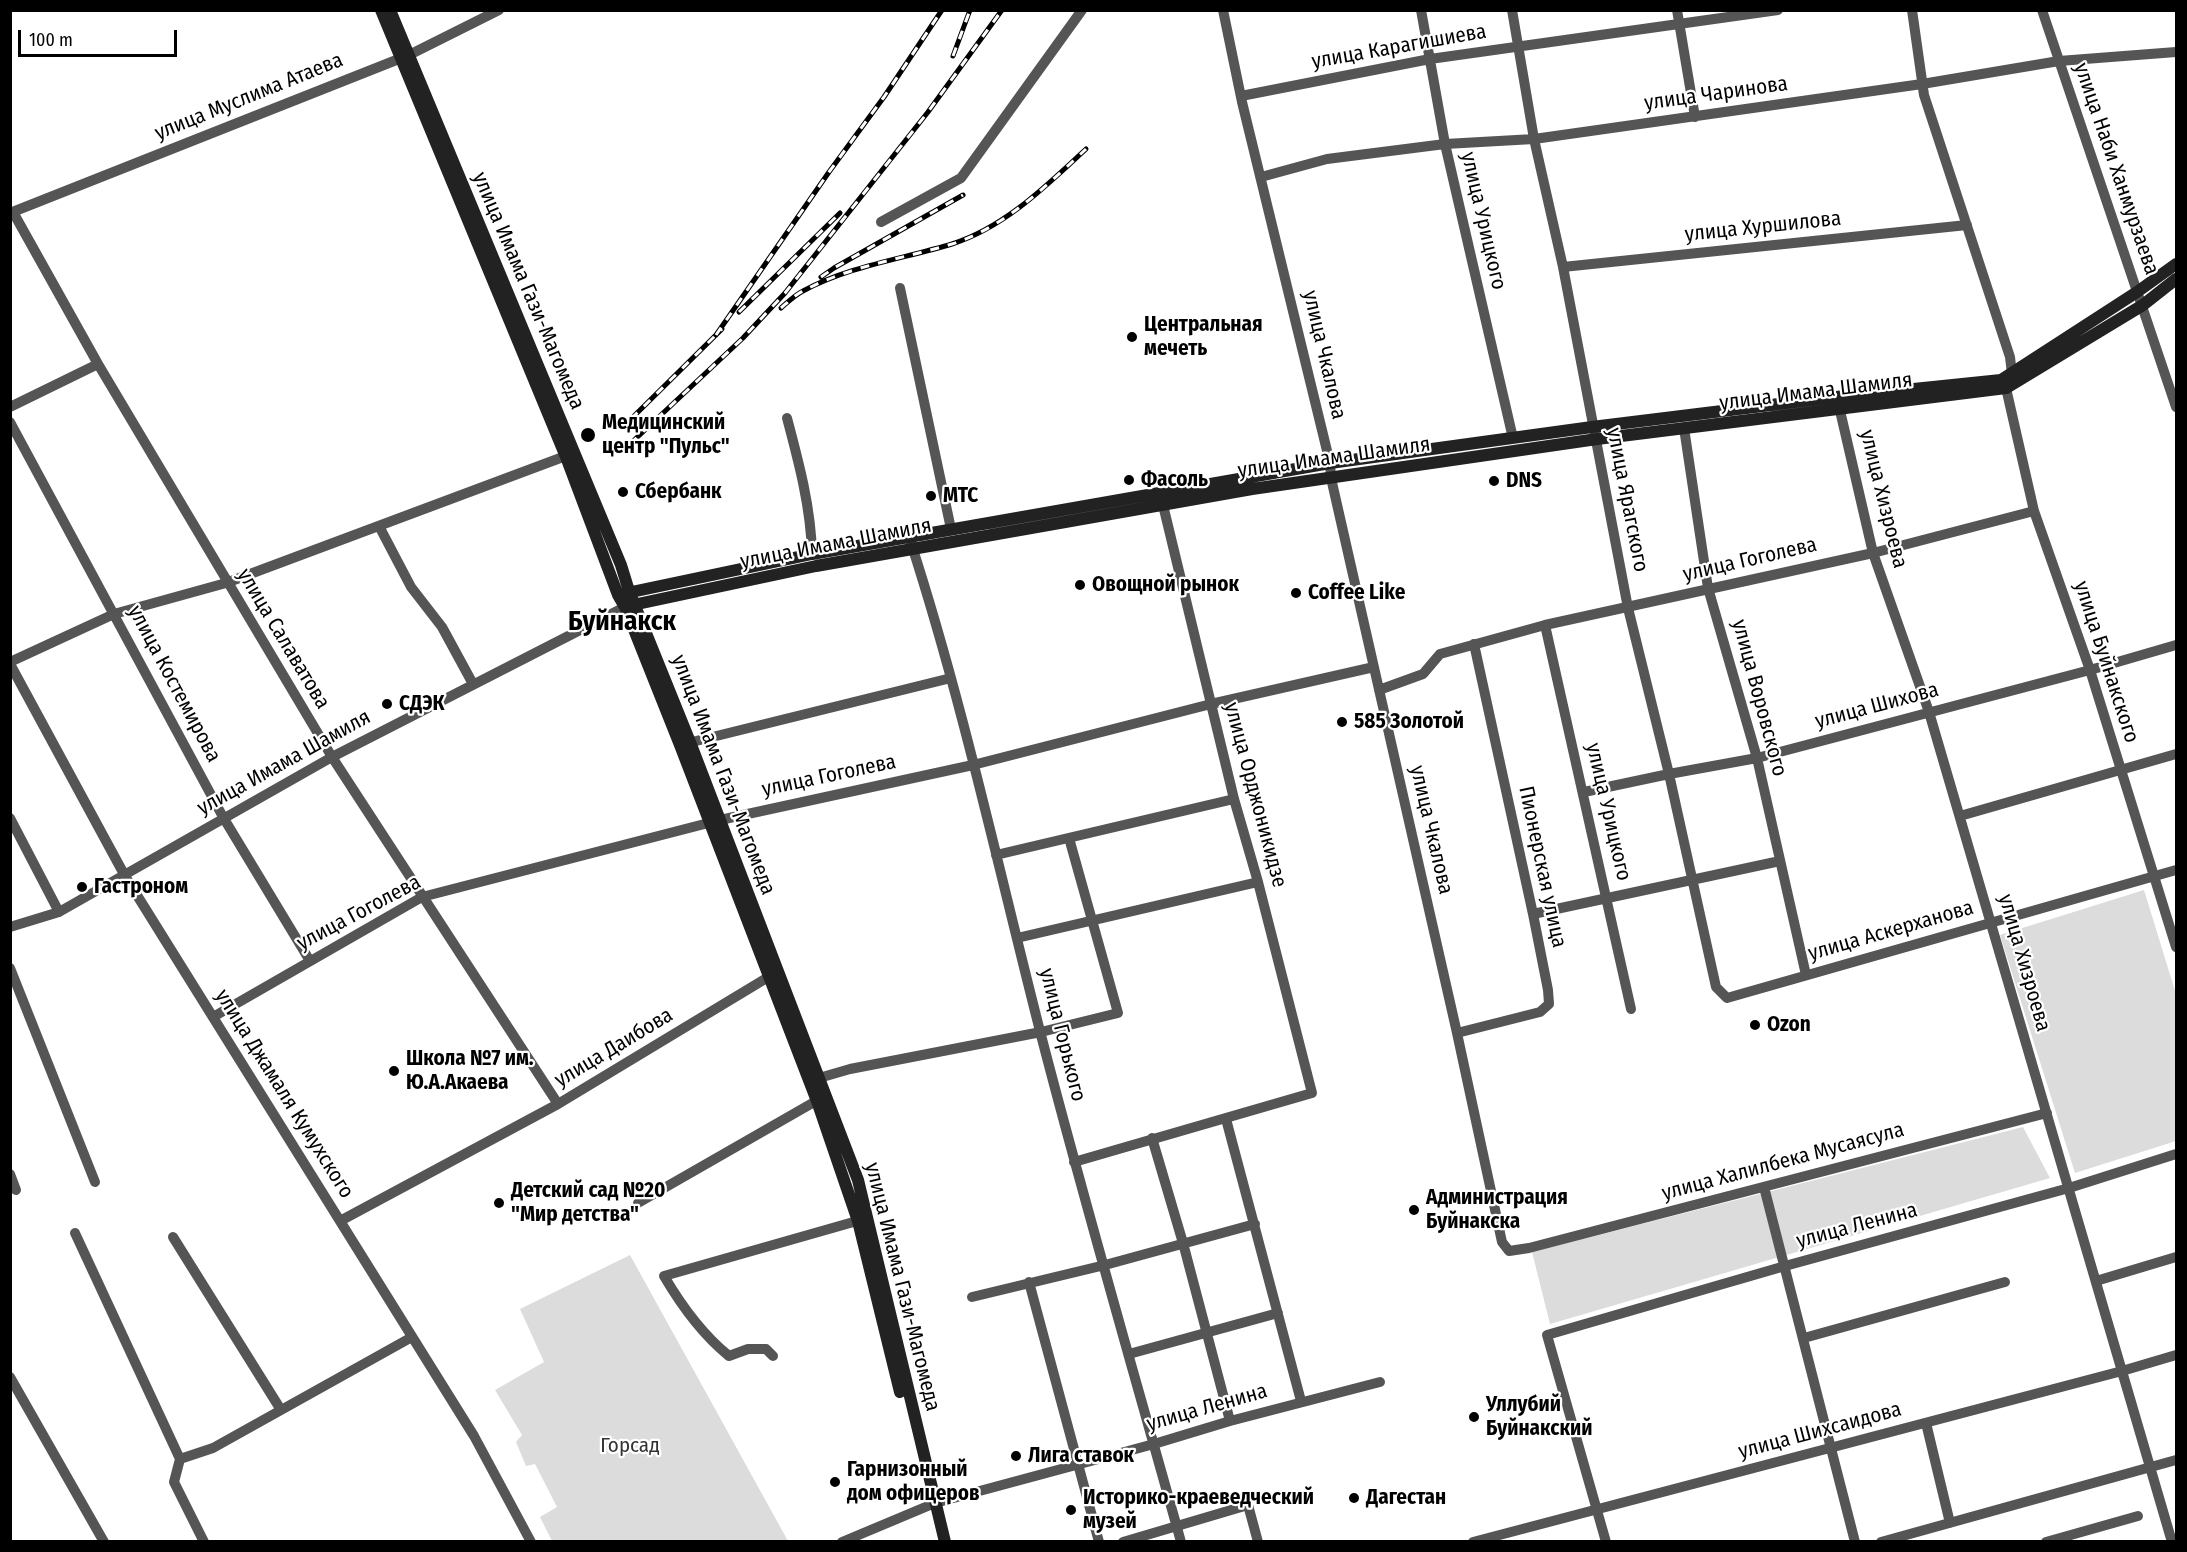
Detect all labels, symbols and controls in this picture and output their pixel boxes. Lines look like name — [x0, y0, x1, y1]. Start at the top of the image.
scale bar — [21, 18, 180, 56]
street label: улица Карагишиева — [1310, 19, 1488, 75]
text: 100 m — [29, 29, 73, 51]
street label: улица Муслима Атаева — [151, 48, 347, 146]
street label: улица Наби Ханмурзаева — [2068, 60, 2164, 278]
street label: улица Чаринова — [1643, 71, 1789, 117]
street label: улица Урицкого — [1455, 150, 1511, 292]
street label: улица Имама Гази-Магомеда — [467, 169, 589, 413]
street label: улица Хуршилова — [1684, 206, 1842, 248]
street label: улица Чкалова — [1297, 288, 1351, 422]
place label: Центральная мечеть — [1144, 312, 1263, 362]
marker: Центральная мечеть — [1125, 330, 1139, 344]
street label: улица Имама Шамиля — [1718, 368, 1914, 416]
place label: Медицинский центр "Пульс" — [602, 410, 730, 460]
marker: Медицинский центр "Пульс" — [579, 426, 597, 444]
street label: улица Ярагского — [1601, 426, 1653, 574]
street label: улица Хизроева — [1854, 427, 1912, 571]
street label: улица Имама Шамиля — [1236, 432, 1432, 484]
place label: Фасоль — [1141, 467, 1208, 493]
place label: DNS — [1506, 468, 1542, 494]
marker: Фасоль — [1122, 473, 1136, 487]
marker: DNS — [1487, 474, 1501, 488]
place label: Сбербанк — [635, 479, 722, 505]
place label: МТС — [943, 483, 978, 509]
marker: Сбербанк — [616, 485, 630, 499]
marker: МТС — [924, 489, 938, 503]
street label: улица Имама Шамиля — [738, 513, 934, 575]
street label: улица Гоголева — [1681, 532, 1819, 588]
street label: улица Салаватова — [231, 564, 335, 714]
place label: Овощной рынок — [1092, 572, 1239, 598]
marker: Овощной рынок — [1073, 578, 1087, 592]
street label: улица Буйнакского — [2068, 578, 2144, 746]
place label: Coffee Like — [1308, 580, 1405, 606]
marker: Coffee Like — [1289, 586, 1303, 600]
street label: улица Костемирова — [122, 601, 226, 767]
district label: Буйнакск — [568, 606, 676, 638]
street label: улица Воровского — [1726, 617, 1792, 779]
street label: улица Имама Гази-Магомеда — [666, 651, 780, 899]
street label: улица Шихова — [1812, 677, 1942, 735]
place label: СДЭК — [399, 691, 445, 717]
marker: СДЭК — [380, 697, 394, 711]
street label: улица Орджоникидзе — [1218, 700, 1292, 890]
street label: улица Имама Шамиля — [193, 705, 375, 821]
place label: 585 Золотой — [1354, 709, 1464, 735]
marker: 585 Золотой — [1335, 715, 1349, 729]
street label: улица Урицкого — [1580, 741, 1636, 883]
street label: улица Гоголева — [760, 749, 898, 803]
street label: улица Чкалова — [1404, 763, 1458, 897]
street label: Пионерская улица — [1513, 784, 1571, 950]
street label: улица Гоголева — [293, 870, 425, 956]
place label: Гастроном — [94, 874, 188, 900]
marker: Гастроном — [75, 880, 89, 894]
street label: улица Хизроева — [1992, 891, 2056, 1035]
street label: улица Аскерханова — [1806, 895, 1976, 967]
street label: улица Горького — [1033, 966, 1091, 1104]
street label: улица Джамаля Кумухского — [209, 985, 359, 1203]
street label: улица Даибова — [550, 1003, 678, 1093]
place label: Ozon — [1767, 1012, 1811, 1038]
marker: Ozon — [1748, 1018, 1762, 1032]
place label: Школа №7 им. Ю.А.Акаева — [406, 1046, 534, 1096]
marker: Школа №7 им. Ю.А.Акаева — [387, 1064, 401, 1078]
street label: улица Халилбека Мусаясула — [1659, 1118, 1907, 1206]
street label: улица Имама Гази-Магомеда — [859, 1160, 945, 1414]
place label: Детский сад №20 "Мир детства" — [511, 1178, 665, 1228]
place label: Администрация Буйнакска — [1426, 1185, 1568, 1235]
marker: Детский сад №20 "Мир детства" — [492, 1196, 506, 1210]
street label: улица Ленина — [1794, 1198, 1920, 1254]
marker: Администрация Буйнакска — [1407, 1203, 1421, 1217]
street label: улица Ленина — [1144, 1379, 1270, 1437]
place label: Уллубий Буйнакский — [1486, 1392, 1592, 1442]
street label: улица Шихсаидова — [1736, 1397, 1904, 1465]
marker: Уллубий Буйнакский — [1467, 1410, 1481, 1424]
park label: Горсад — [600, 1433, 660, 1459]
place label: Лига ставок — [1028, 1443, 1134, 1469]
marker: Лига ставок — [1009, 1449, 1023, 1463]
place label: Гарнизонный дом офицеров — [847, 1457, 980, 1507]
marker: Гарнизонный дом офицеров — [828, 1475, 842, 1489]
place label: Историко-краеведческий музей — [1083, 1485, 1314, 1535]
place label: Дагестан — [1366, 1485, 1446, 1511]
marker: Дагестан — [1347, 1491, 1361, 1505]
marker: Историко-краеведческий музей — [1064, 1503, 1078, 1517]

